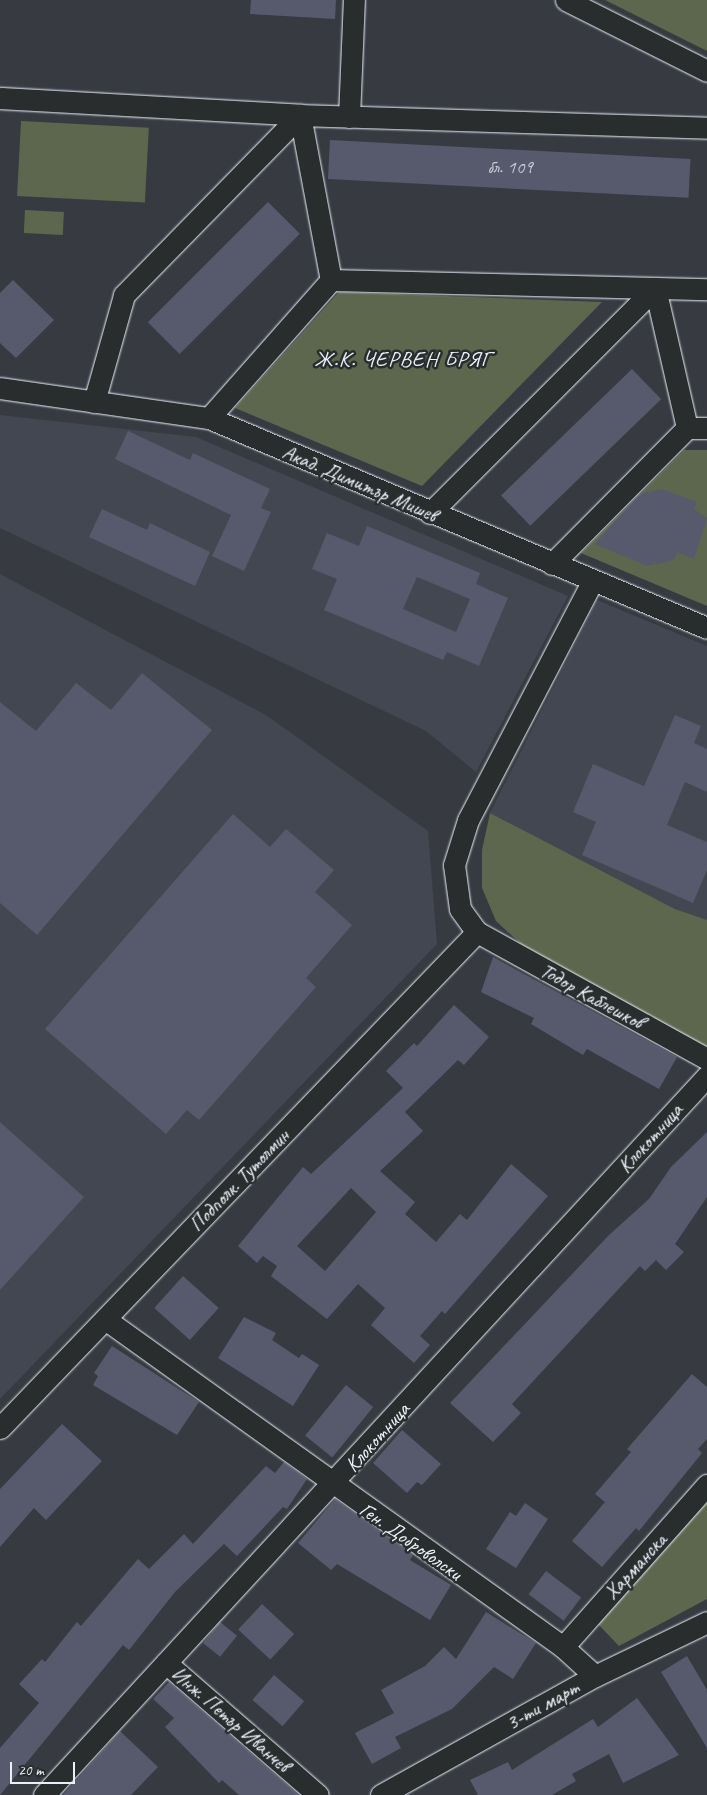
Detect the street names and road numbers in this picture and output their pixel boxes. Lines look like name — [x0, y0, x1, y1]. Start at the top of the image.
street label: Акад. Димитър Мишев — [278, 439, 442, 527]
street label: Тодор Каблешков — [536, 958, 648, 1034]
street label: Клокотница — [612, 1098, 688, 1178]
street label: Подполк. Тутолмин — [184, 1123, 294, 1237]
street label: Клокотница — [339, 1397, 415, 1477]
street label: Ген. Доброволски — [355, 1496, 467, 1586]
street label: Харманска — [598, 1527, 672, 1605]
street label: Инж. Петър Иванчев — [167, 1661, 295, 1777]
street label: 3-ти март — [501, 1675, 583, 1735]

